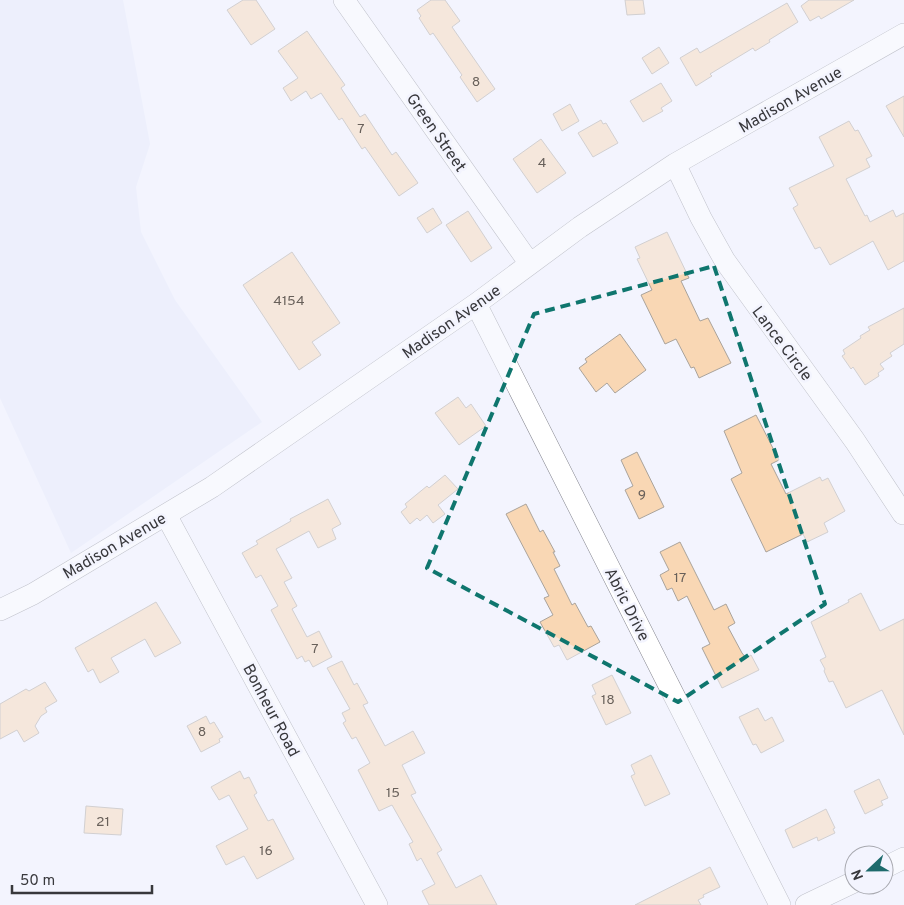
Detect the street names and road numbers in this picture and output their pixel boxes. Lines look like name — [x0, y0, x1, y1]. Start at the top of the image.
street label: Madison Avenue — [736, 63, 846, 138]
street label: Green Street — [401, 90, 470, 176]
street label: Madison Avenue — [399, 281, 505, 364]
street label: Lance Circle — [747, 303, 816, 386]
street label: Madison Avenue — [60, 509, 170, 584]
street label: Abric Drive — [599, 565, 653, 645]
street label: Bonheur Road — [237, 661, 303, 761]

